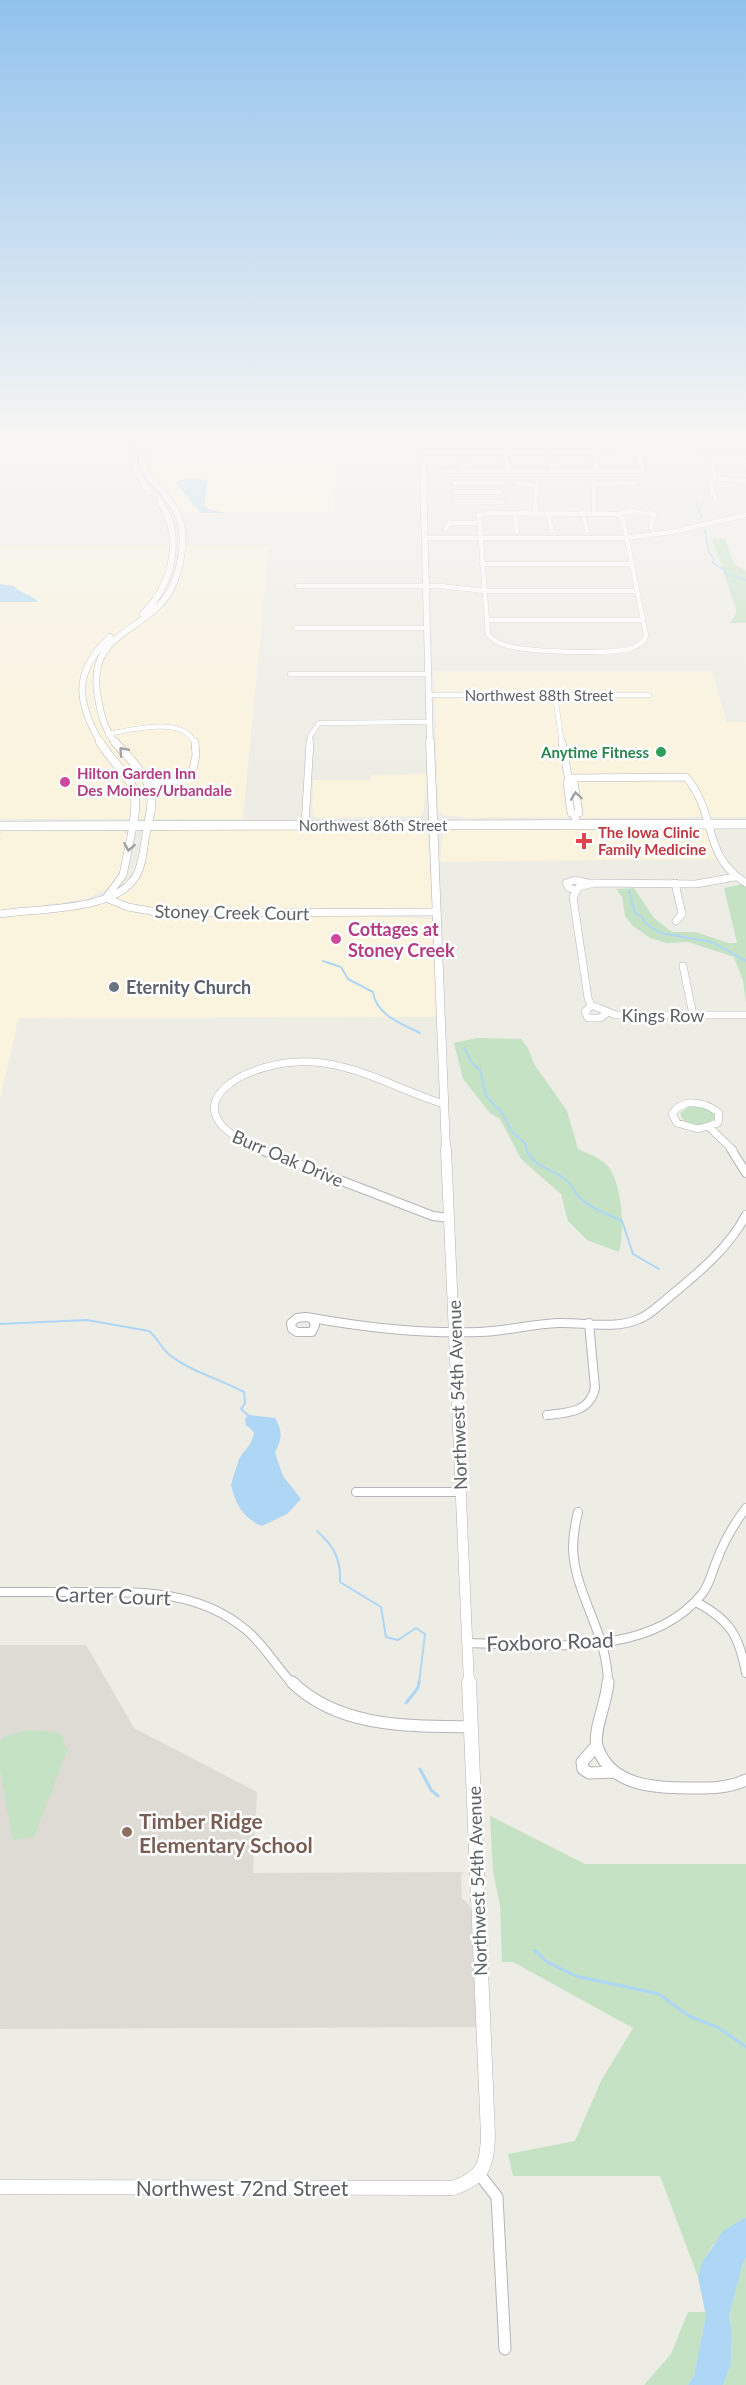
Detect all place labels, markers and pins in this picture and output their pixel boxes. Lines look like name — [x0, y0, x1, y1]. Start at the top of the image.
place label: Anytime Fitness — [540, 743, 649, 761]
marker: Anytime Fitness — [654, 745, 668, 759]
place label: Hilton Garden Inn Des Moines/Urbandale — [77, 764, 232, 799]
marker: Hilton Garden Inn Des Moines/Urbandale — [58, 775, 72, 789]
place label: The Iowa Clinic Family Medicine — [598, 823, 706, 858]
marker: The Iowa Clinic Family Medicine — [575, 832, 593, 850]
place label: Cottages at Stoney Creek — [348, 918, 455, 961]
marker: Cottages at Stoney Creek — [329, 932, 343, 946]
place label: Eternity Church — [126, 976, 251, 998]
marker: Eternity Church — [107, 980, 121, 994]
place label: Timber Ridge Elementary School — [139, 1808, 313, 1857]
marker: Timber Ridge Elementary School — [120, 1825, 134, 1839]

